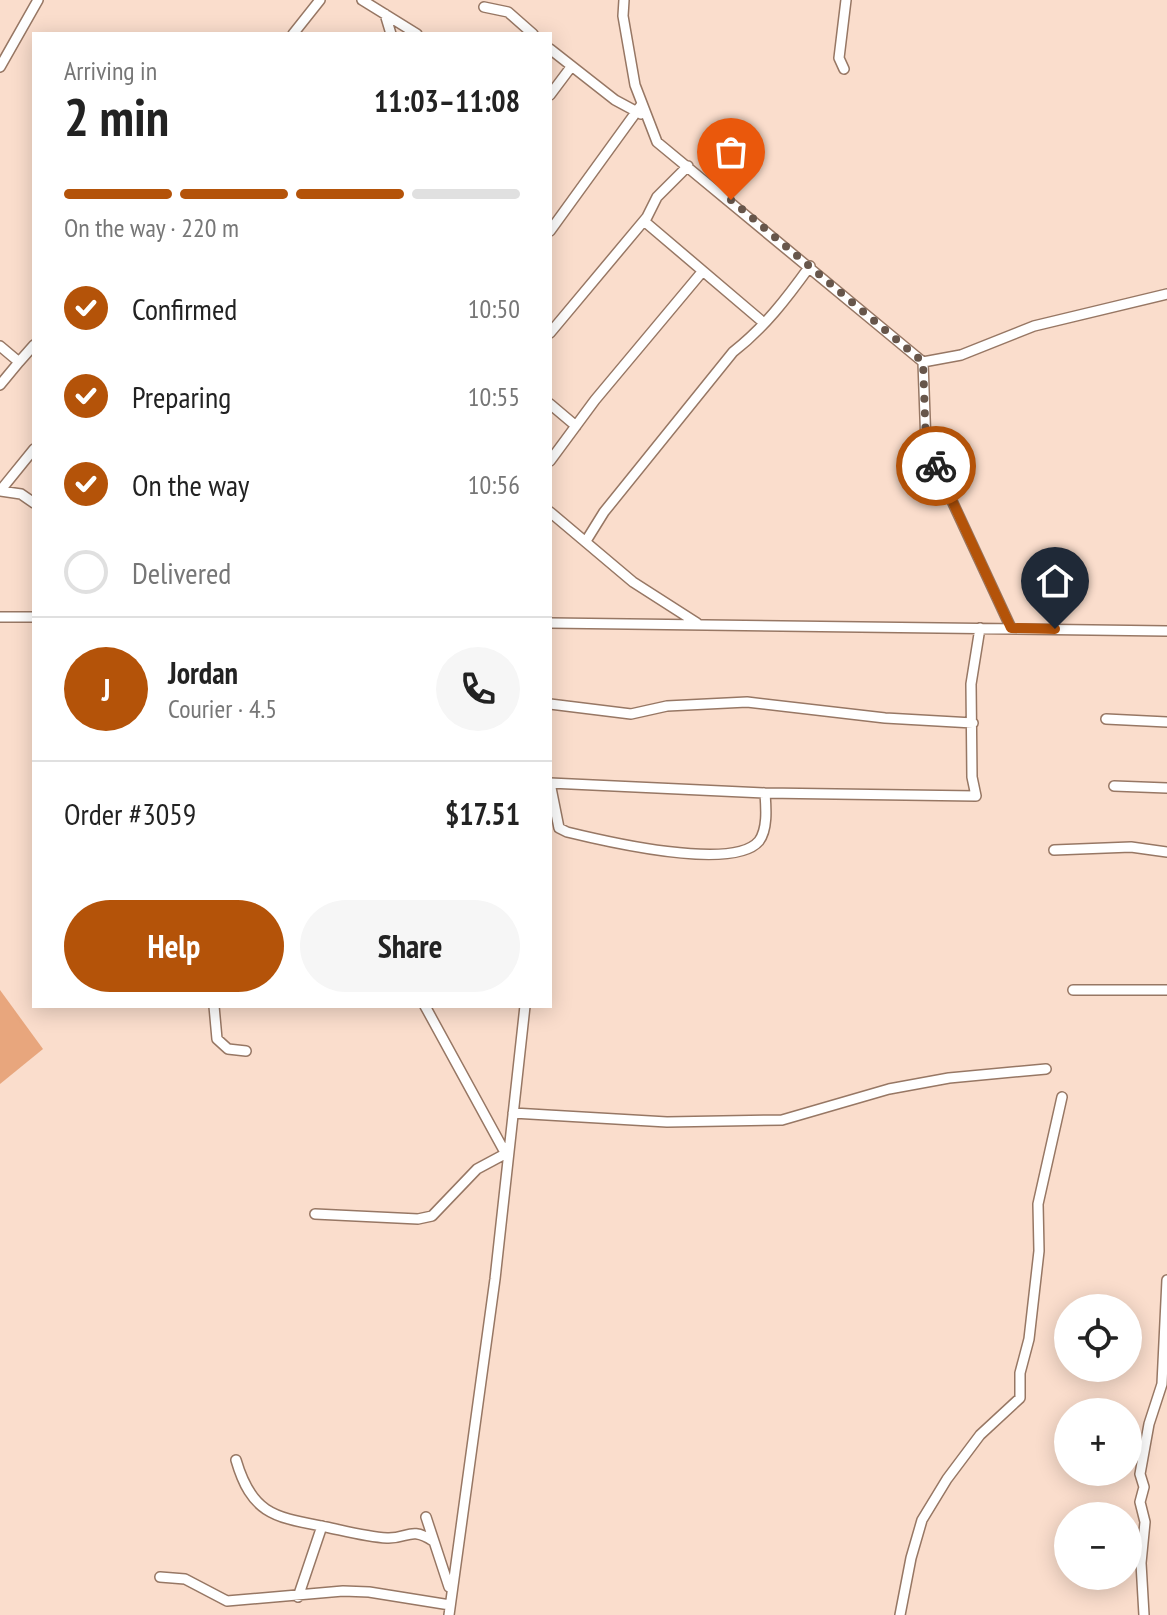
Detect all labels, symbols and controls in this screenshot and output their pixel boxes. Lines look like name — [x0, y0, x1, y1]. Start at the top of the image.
text: Arriving in — [64, 54, 157, 87]
text: 11:03–11:08 — [374, 81, 520, 120]
text: 2 min — [64, 83, 169, 150]
pin — [697, 118, 765, 200]
icon: bag — [709, 130, 753, 174]
text: On the way · 220 m — [64, 211, 239, 244]
icon: check — [64, 286, 108, 330]
text: Confirmed — [132, 289, 237, 328]
text: 10:50 — [468, 292, 520, 325]
icon: check — [64, 374, 108, 418]
text: Preparing — [132, 377, 231, 416]
text: 10:55 — [468, 380, 520, 413]
courier — [896, 426, 976, 506]
icon: bike — [914, 444, 958, 488]
icon: check — [64, 462, 108, 506]
text: On the way — [132, 465, 249, 504]
text: 10:56 — [468, 468, 520, 501]
pin — [1021, 547, 1089, 629]
text: Delivered — [132, 553, 231, 592]
icon: home — [1033, 559, 1077, 603]
button: phone — [436, 647, 520, 731]
text: Jordan — [168, 653, 238, 692]
text: J — [102, 670, 110, 709]
text: Courier · 4.5 — [168, 692, 277, 725]
text: Order #3059 — [64, 794, 196, 833]
text: $17.51 — [445, 794, 520, 833]
button: Help — [64, 900, 284, 992]
button: Share — [300, 900, 520, 992]
map controls — [1054, 1294, 1142, 1590]
button: locate — [1054, 1294, 1142, 1382]
button: + — [1054, 1398, 1142, 1486]
button: − — [1054, 1502, 1142, 1590]

